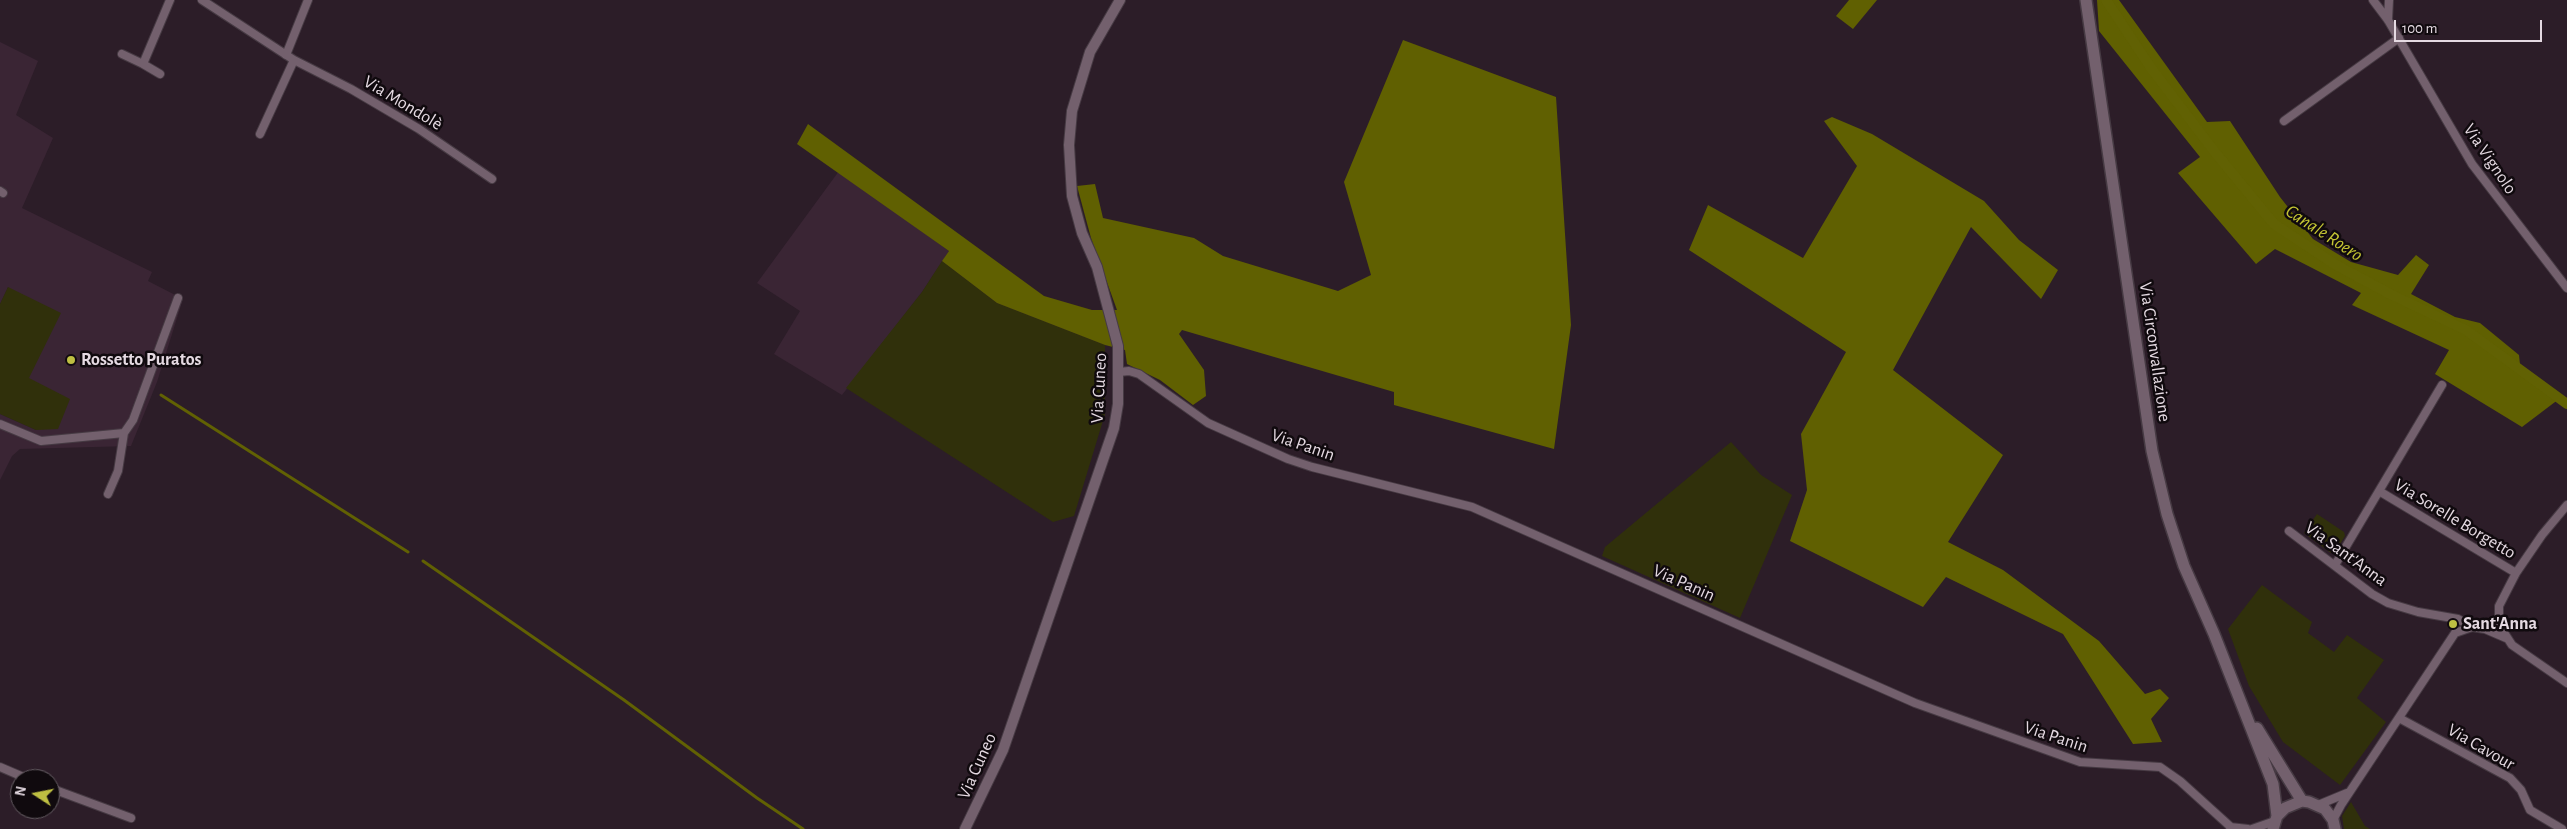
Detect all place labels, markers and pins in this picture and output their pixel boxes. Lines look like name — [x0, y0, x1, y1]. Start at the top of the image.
place label: Rossetto Puratos — [81, 349, 202, 371]
marker: Rossetto Puratos — [65, 354, 77, 366]
place label: Sant'Anna — [2463, 613, 2537, 635]
marker: Sant'Anna — [2447, 618, 2459, 630]

